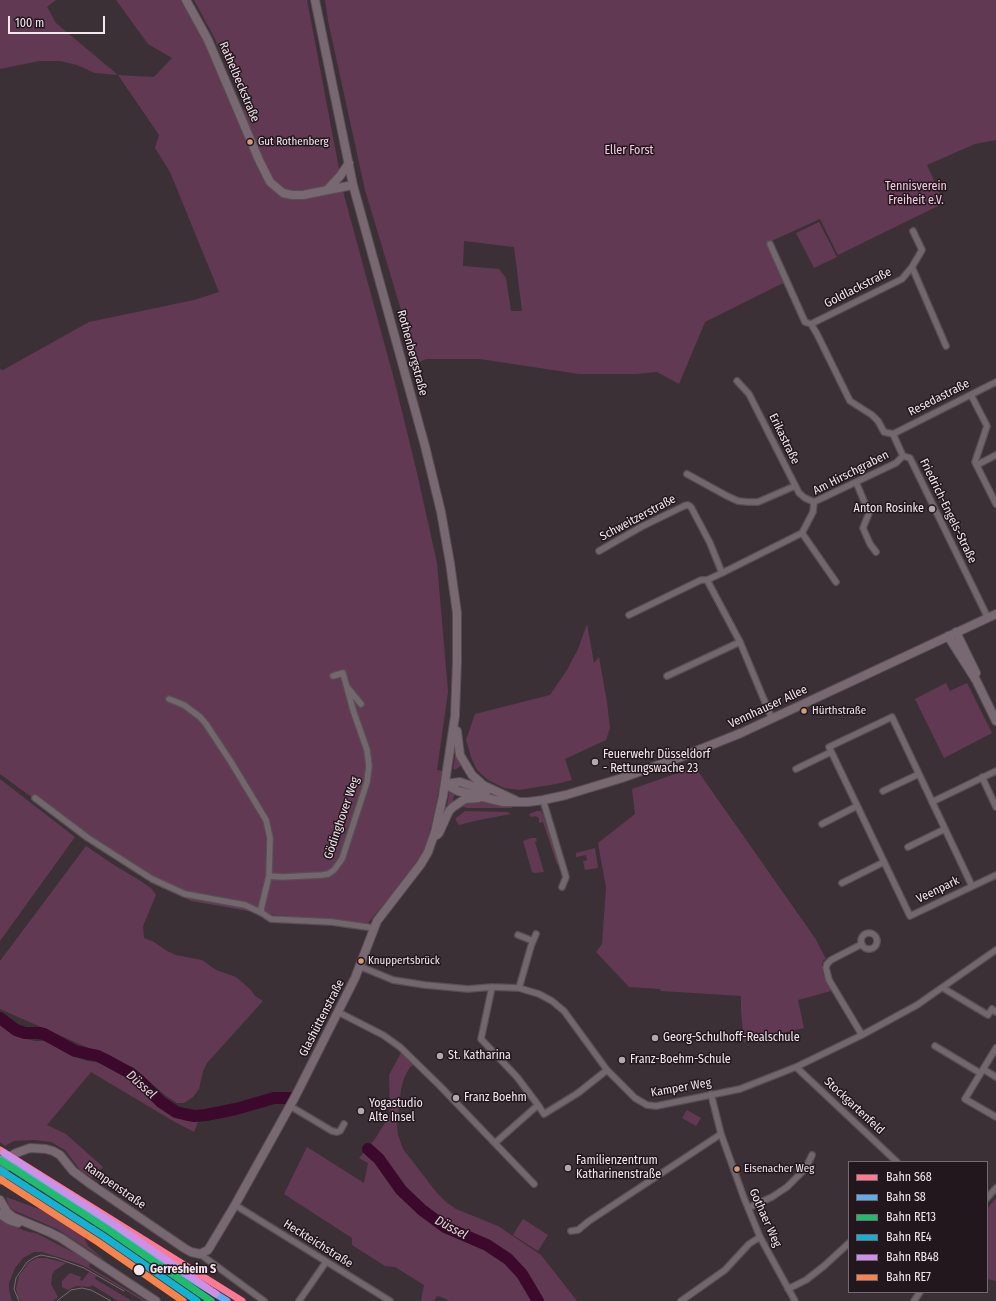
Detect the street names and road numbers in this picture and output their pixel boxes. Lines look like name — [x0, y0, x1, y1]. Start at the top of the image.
street label: Rathelbeckstraße — [216, 40, 262, 124]
street label: Goldlackstraße — [822, 265, 894, 311]
street label: Rothenbergstraße — [394, 309, 430, 397]
street label: Resedastraße — [906, 376, 972, 420]
street label: Erikastraße — [765, 411, 803, 467]
street label: Am Hirschgraben — [811, 448, 891, 498]
street label: Friedrich-Engels-Straße — [916, 456, 980, 566]
street label: Schweitzerstraße — [598, 492, 678, 544]
street label: Vennhauser Allee — [726, 682, 810, 732]
street label: Gödinghover Weg — [321, 775, 363, 861]
street label: Veenpark — [914, 873, 962, 907]
street label: Glashüttenstraße — [296, 977, 348, 1059]
street label: Stockgartenfeld — [821, 1074, 887, 1138]
street label: Kamper Weg — [650, 1076, 712, 1100]
street label: Rampenstraße — [82, 1160, 148, 1212]
street label: Gothaer Weg — [746, 1186, 784, 1250]
street label: Heckteichstraße — [281, 1217, 355, 1271]

